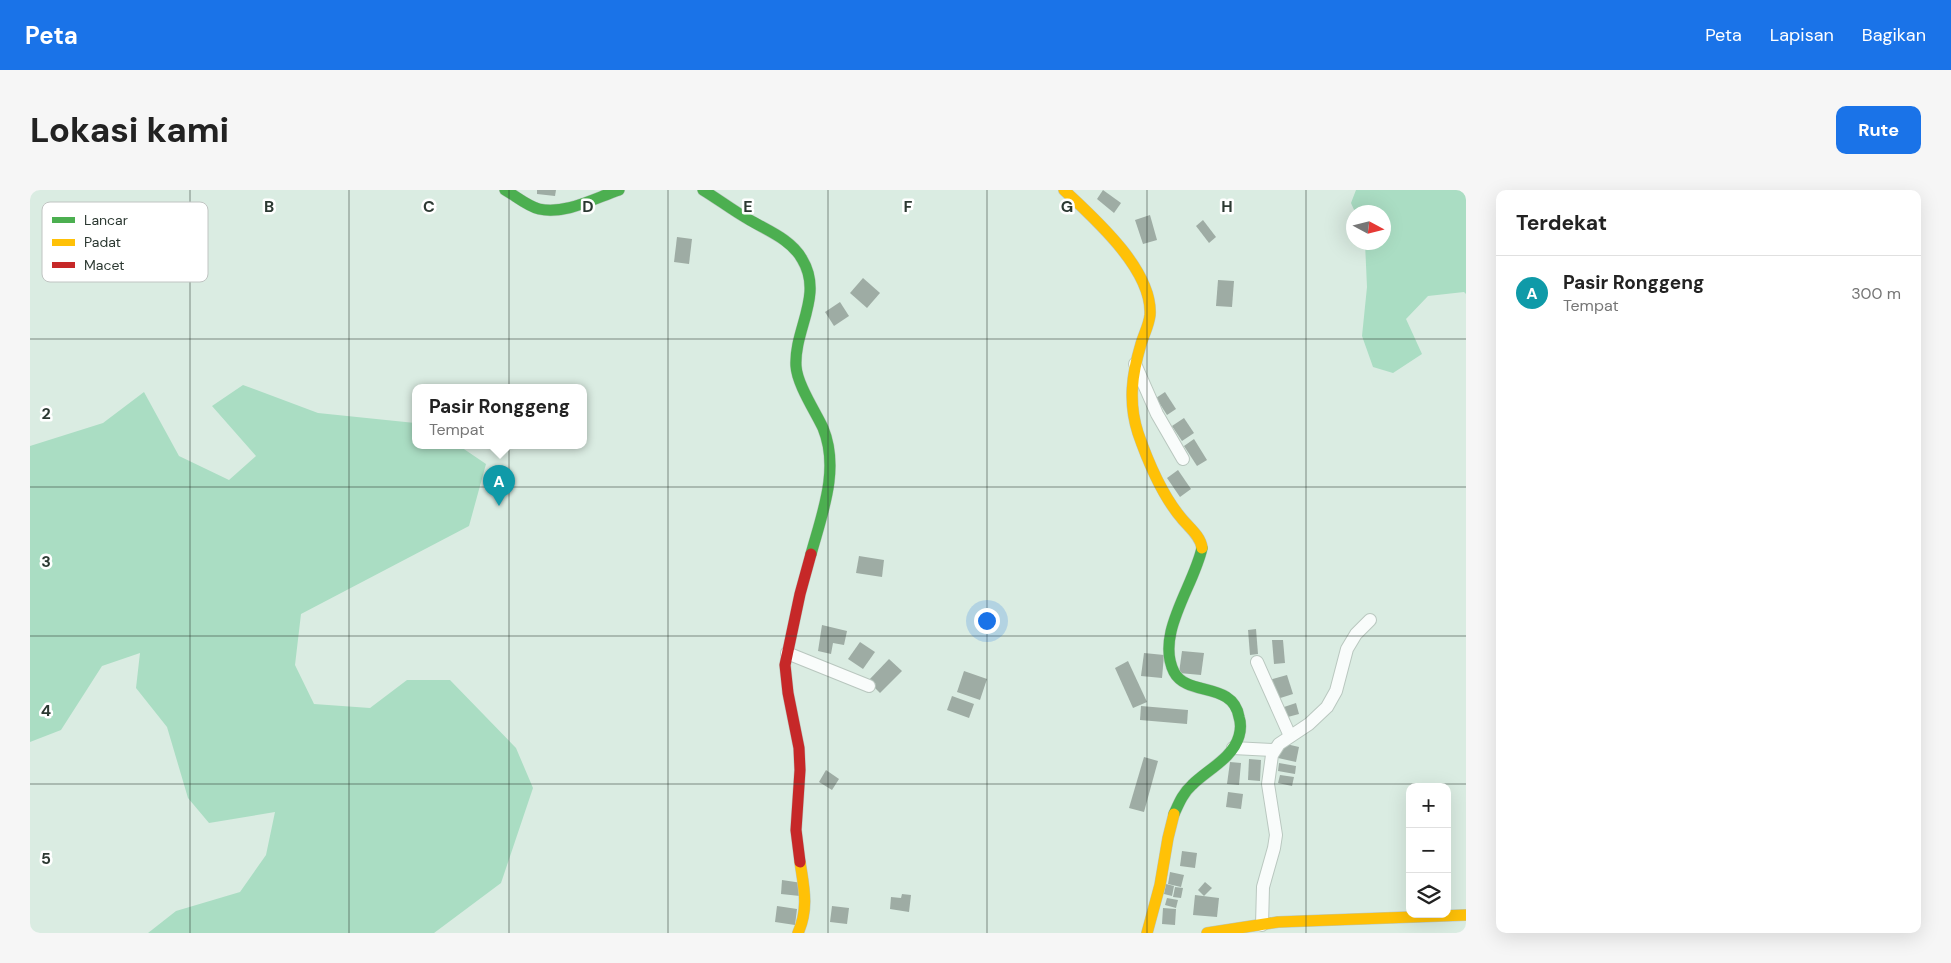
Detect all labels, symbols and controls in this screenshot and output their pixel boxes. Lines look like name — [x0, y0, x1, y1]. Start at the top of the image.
text: Peta — [25, 20, 78, 51]
text: Peta — [1705, 23, 1742, 47]
text: Lapisan — [1770, 23, 1834, 47]
text: Bagikan — [1862, 23, 1926, 47]
button: Rute — [1836, 106, 1921, 154]
text: Lokasi kami — [30, 107, 229, 153]
text: B — [264, 196, 274, 217]
text: C — [423, 196, 435, 217]
text: D — [582, 196, 594, 217]
text: E — [743, 196, 753, 217]
text: F — [904, 196, 913, 217]
text: G — [1061, 196, 1073, 217]
text: H — [1221, 196, 1233, 217]
legend — [42, 202, 208, 282]
north arrow — [1346, 205, 1391, 250]
text: Terdekat — [1516, 209, 1607, 237]
text: Lancar — [84, 211, 128, 229]
text: Padat — [84, 233, 121, 251]
text: Macet — [84, 256, 125, 274]
text: Pasir Ronggeng — [1563, 270, 1704, 295]
text: A — [1526, 283, 1538, 304]
text: 300 m — [1851, 283, 1901, 304]
text: Tempat — [1563, 295, 1619, 316]
popup — [412, 384, 587, 449]
text: Pasir Ronggeng — [429, 394, 570, 419]
text: 2 — [41, 403, 51, 424]
text: Tempat — [429, 419, 485, 440]
pin: A — [483, 465, 515, 506]
text: 3 — [41, 551, 51, 572]
your location — [974, 608, 1000, 634]
text: 4 — [41, 700, 51, 721]
map controls — [1406, 783, 1451, 918]
button: + — [1406, 783, 1451, 828]
button: − — [1406, 828, 1451, 873]
text: 5 — [41, 848, 51, 869]
button: layers — [1406, 873, 1451, 918]

